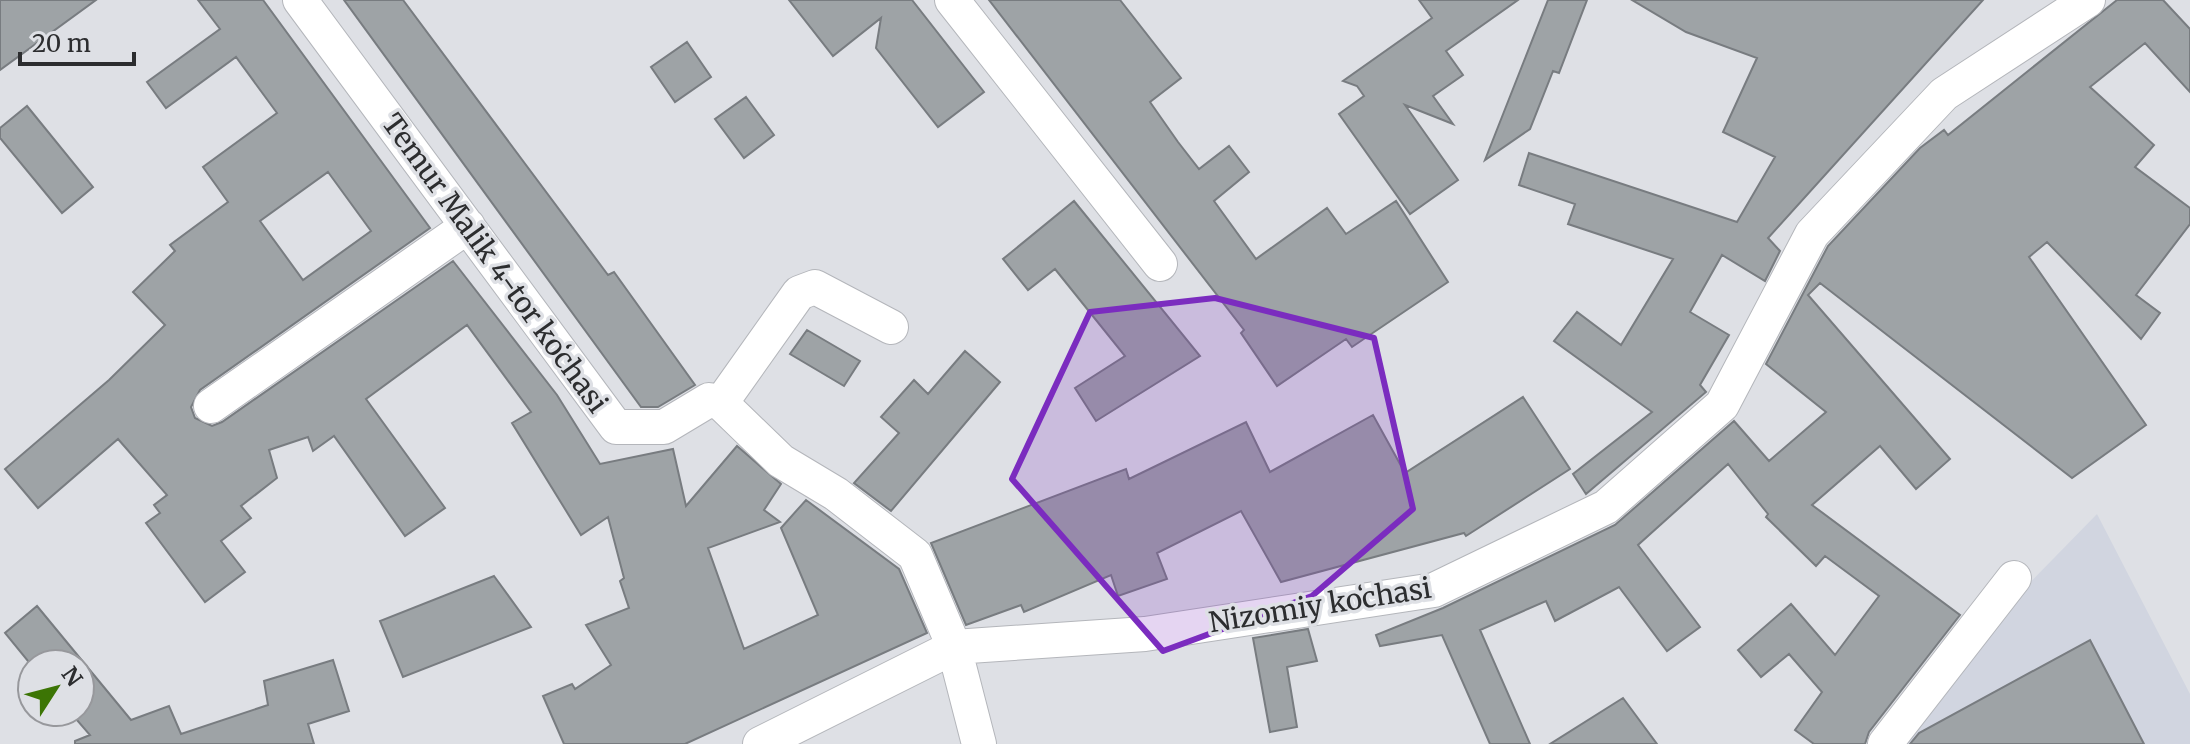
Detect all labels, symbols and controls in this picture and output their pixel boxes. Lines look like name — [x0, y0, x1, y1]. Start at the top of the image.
scale bar — [20, 16, 134, 66]
text: 20 m — [32, 28, 91, 59]
street label: Temur Malik 4-tor koʻchasi — [374, 106, 616, 420]
street label: Nizomiy koʻchasi — [1206, 570, 1434, 640]
north arrow — [16, 648, 96, 728]
text: N — [56, 661, 89, 692]

